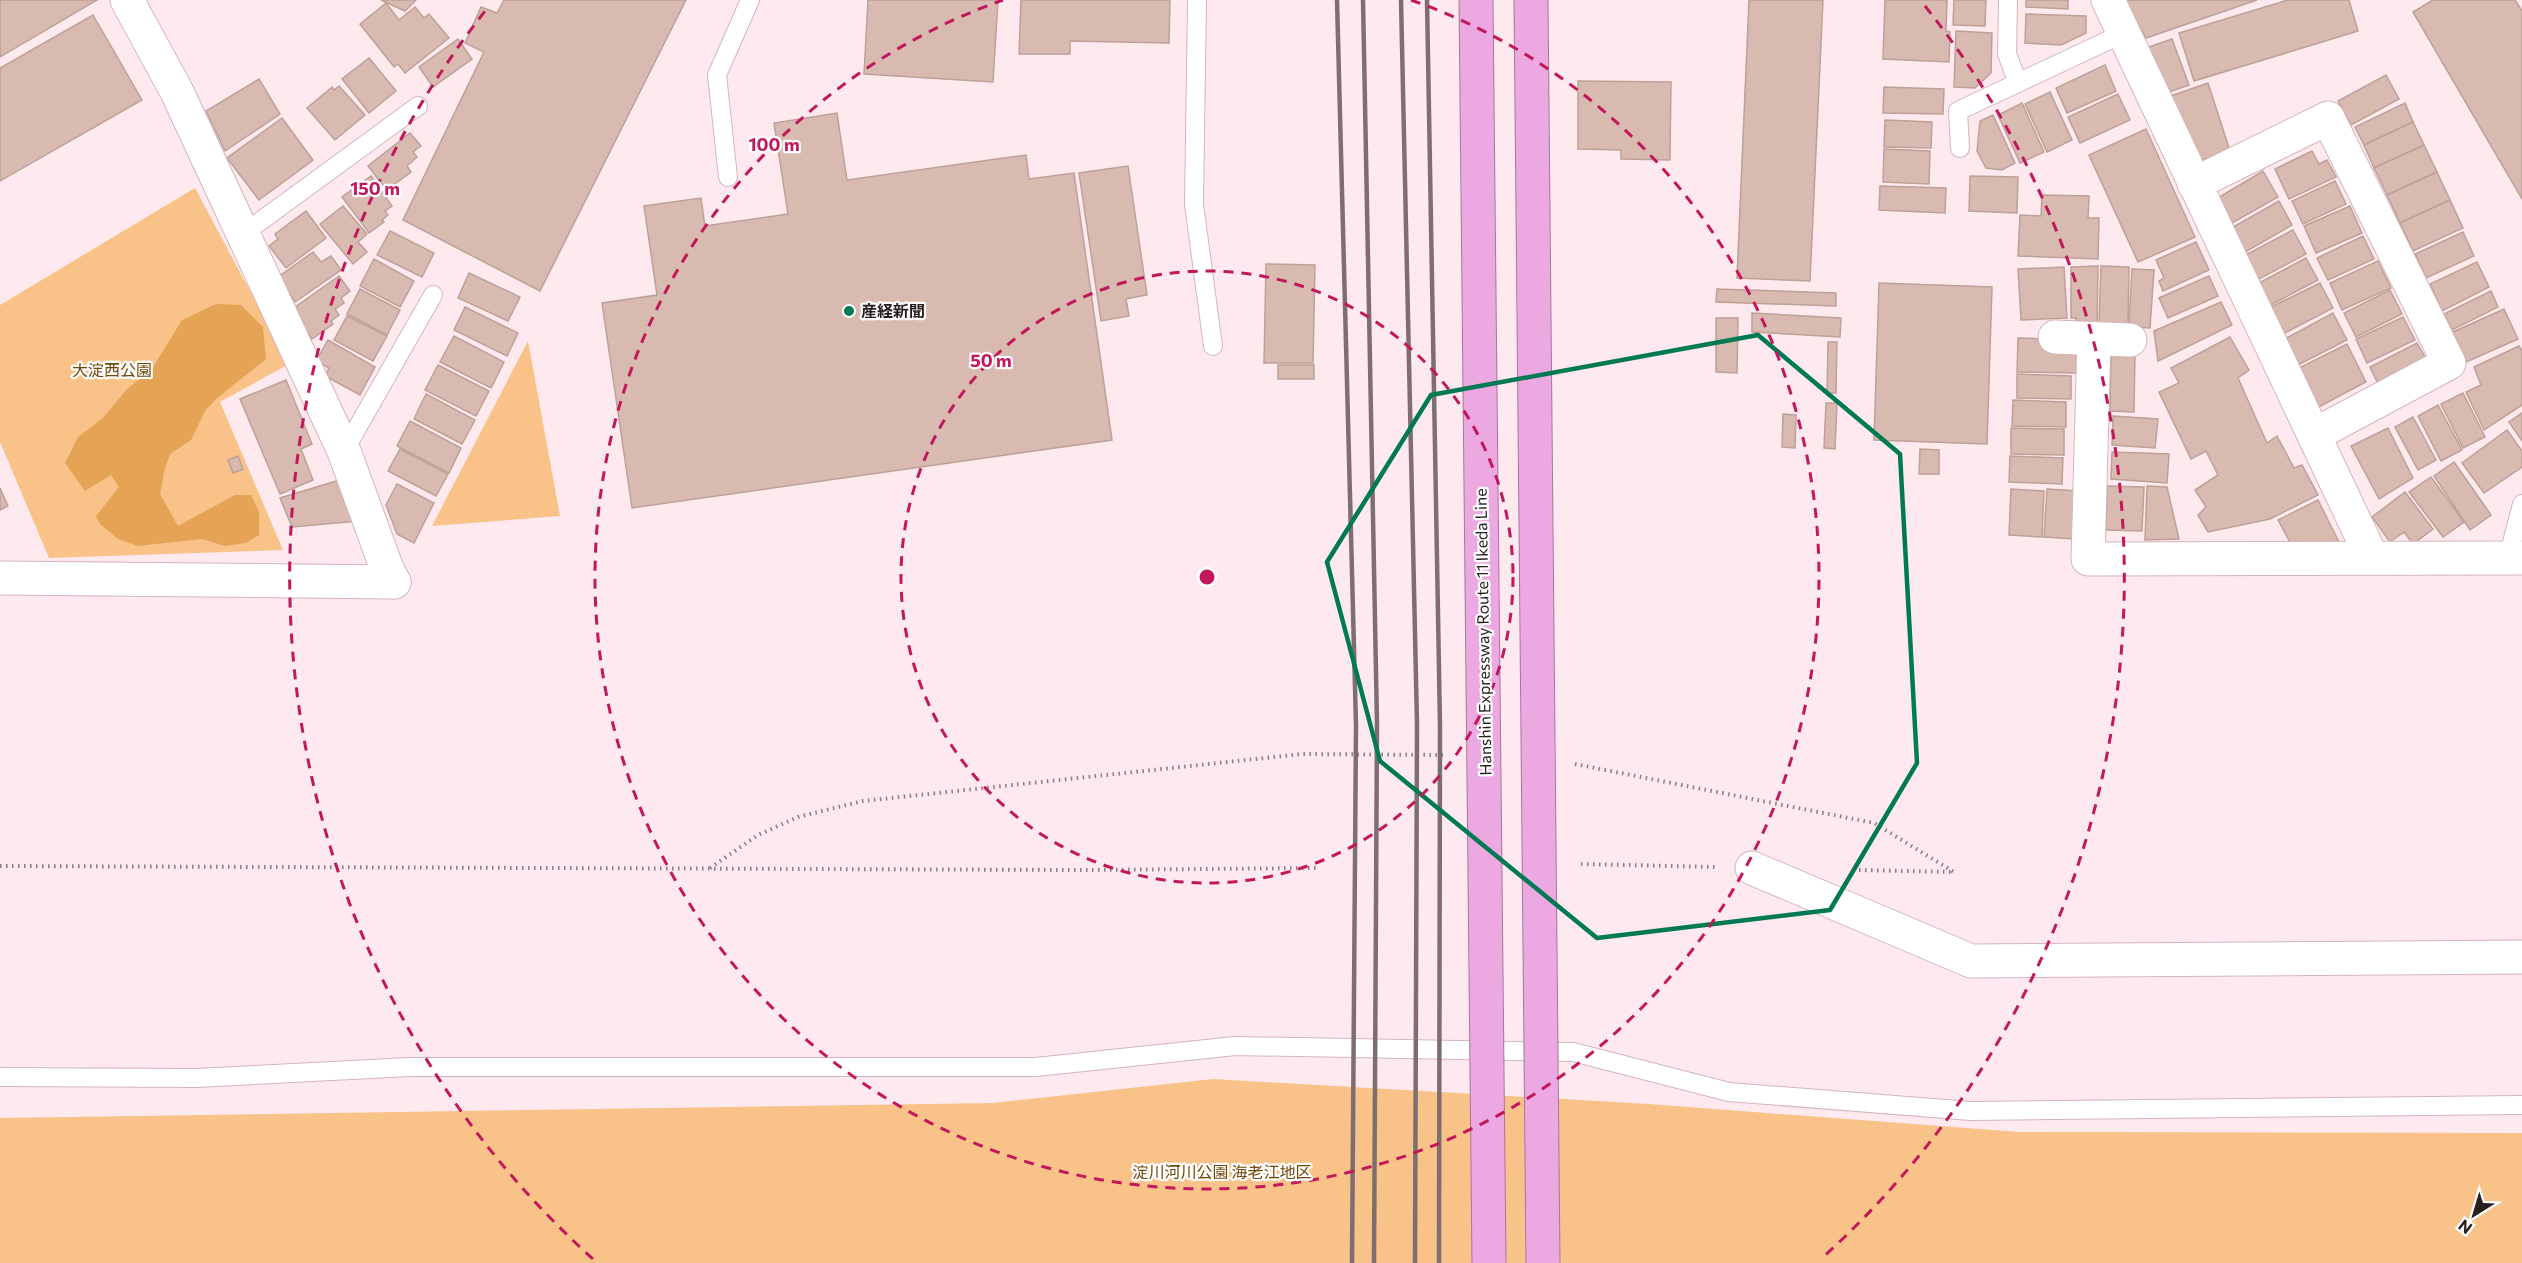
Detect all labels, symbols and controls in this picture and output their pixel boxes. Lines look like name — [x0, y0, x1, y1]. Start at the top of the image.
text: 100 m — [748, 133, 800, 155]
text: 150 m — [350, 177, 400, 199]
place label: 産経新聞 — [861, 301, 925, 320]
marker: 産経新聞 — [842, 304, 856, 318]
text: 50 m — [970, 349, 1012, 371]
park label: 大淀西公園 — [72, 360, 152, 379]
street label: Hanshin Expressway Route 11 Ikeda Line — [1470, 488, 1495, 776]
centre of rings — [1197, 567, 1217, 587]
park label: 淀川河川公園 海老江地区 — [1132, 1162, 1312, 1181]
north arrow — [2444, 1185, 2504, 1245]
text: N — [2454, 1216, 2475, 1239]

